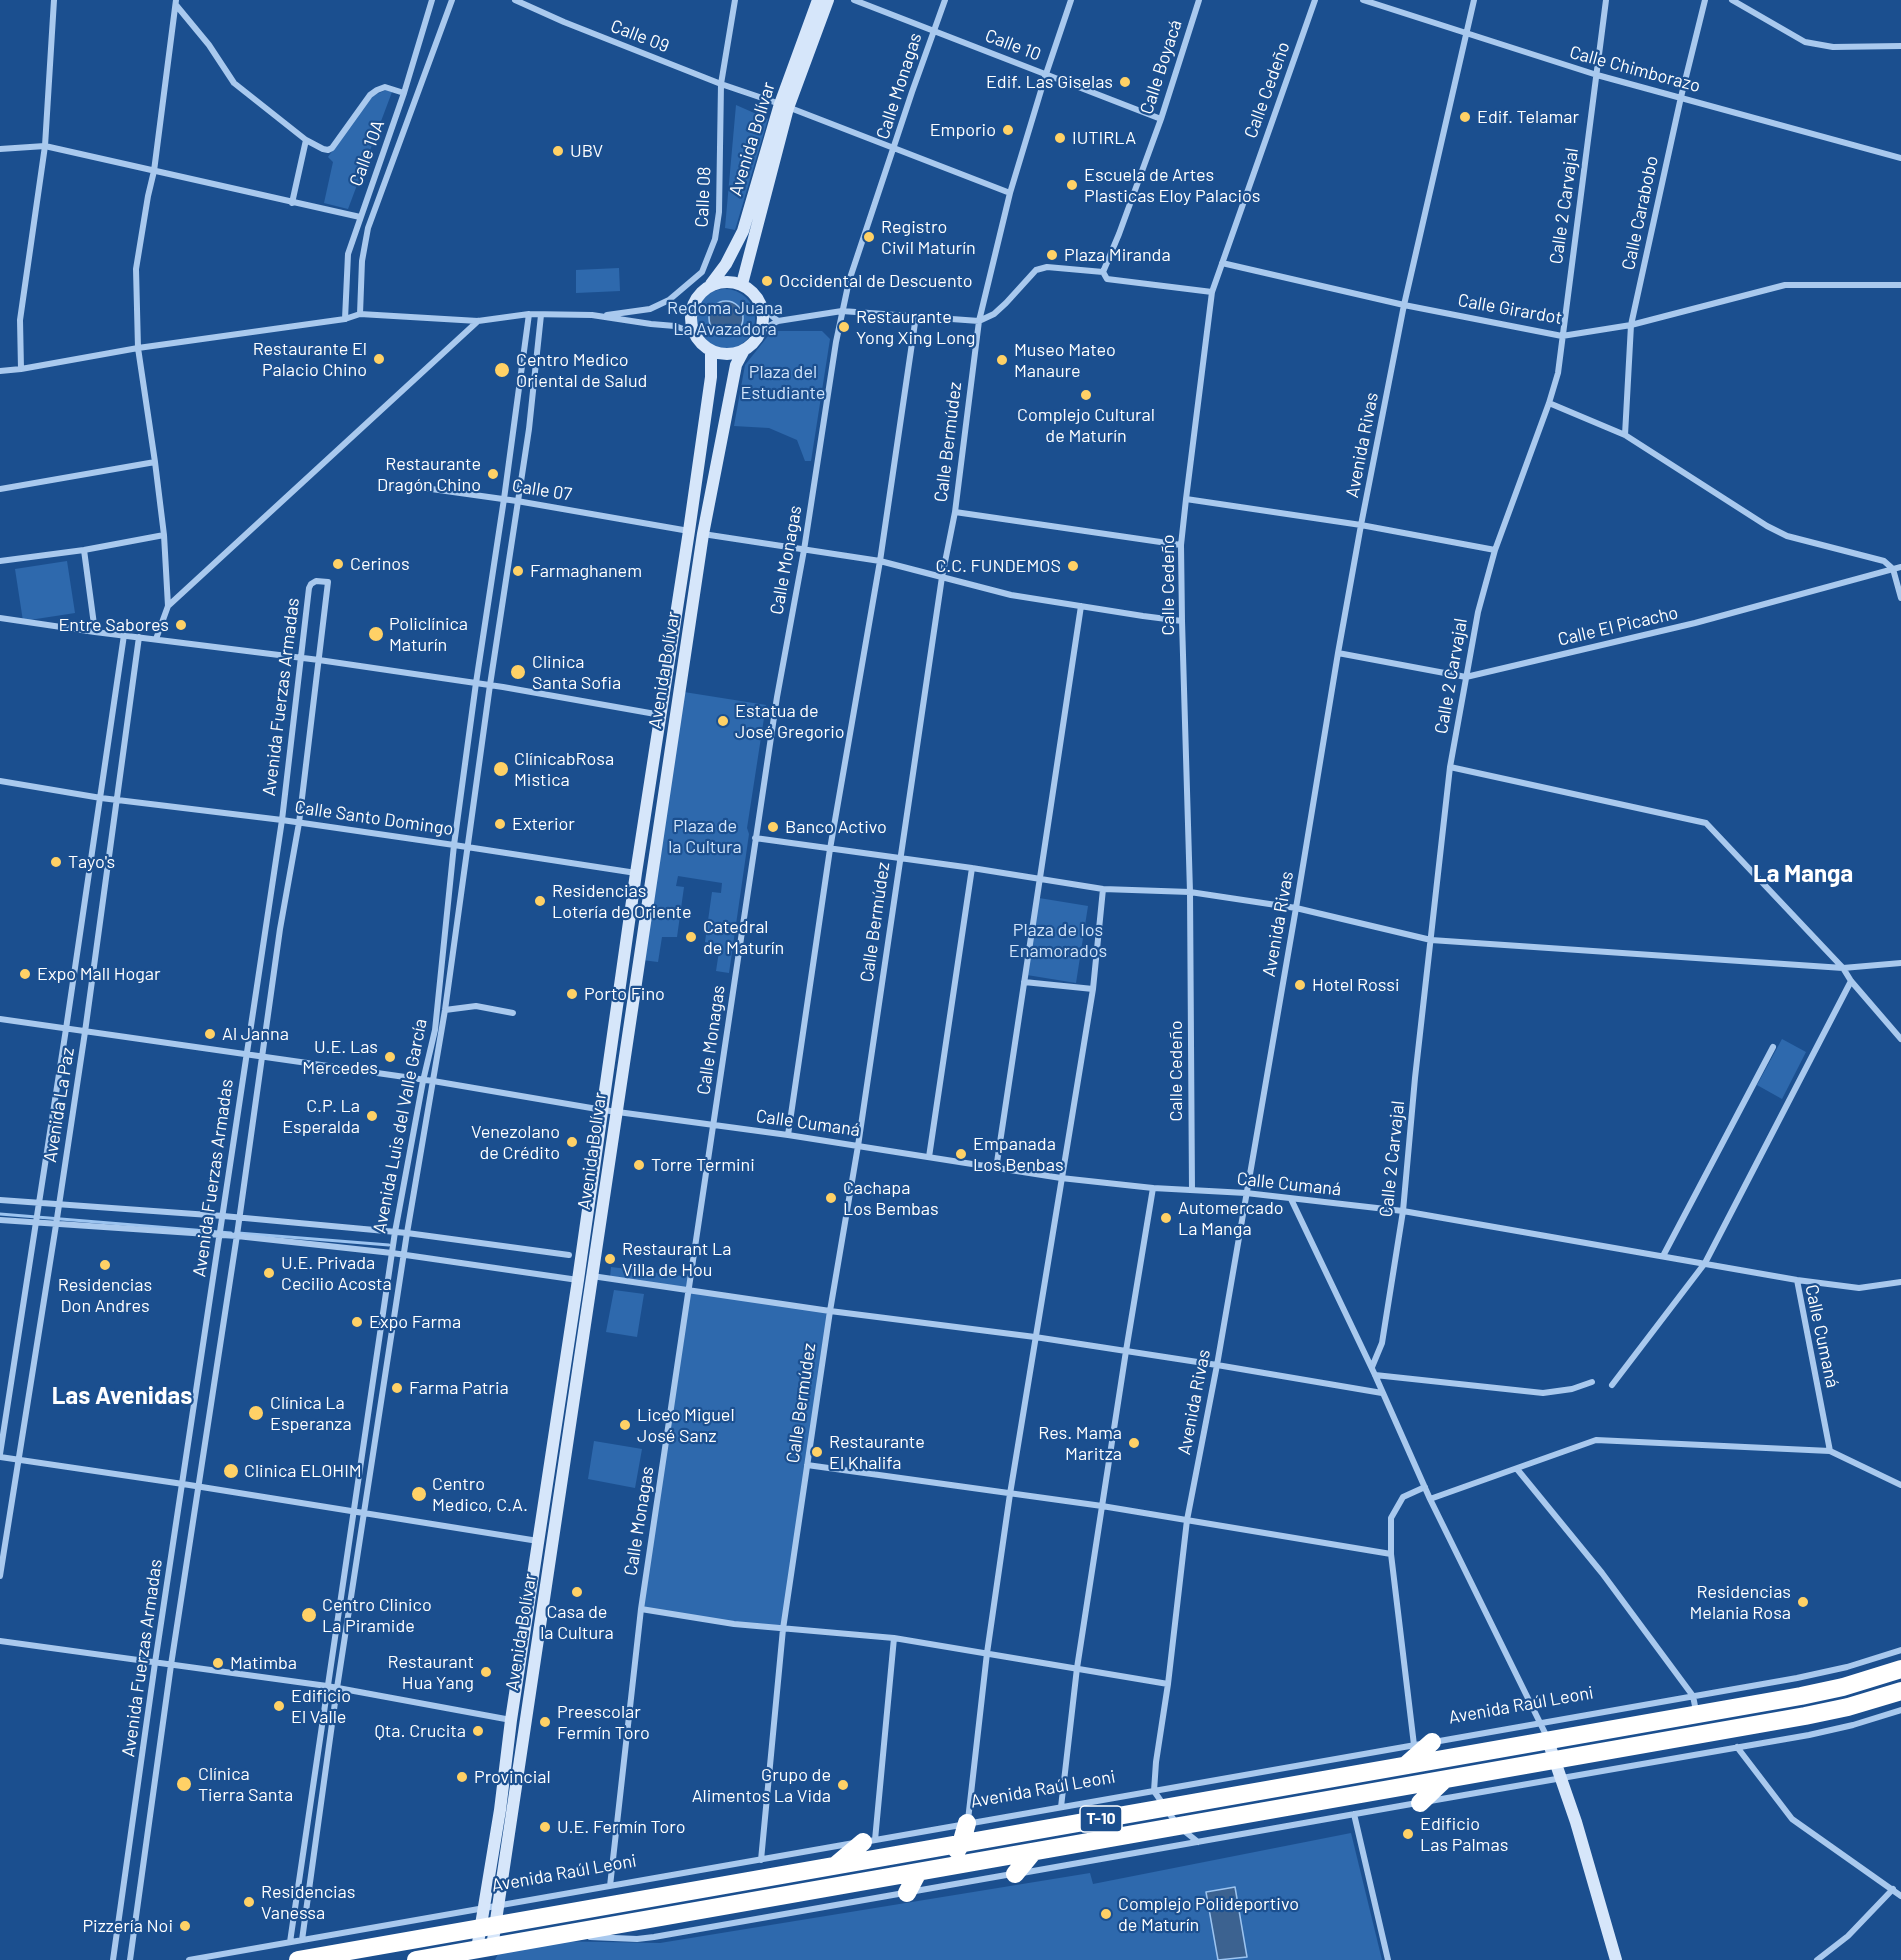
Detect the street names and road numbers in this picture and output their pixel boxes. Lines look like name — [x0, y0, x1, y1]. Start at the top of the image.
street label: Calle 09 — [608, 15, 672, 57]
street label: Calle Boyacá — [1136, 17, 1186, 117]
street label: Calle 10 — [982, 25, 1044, 65]
street label: Calle Monagas — [872, 30, 926, 142]
street label: Calle Cedeño — [1240, 39, 1294, 141]
street label: Calle Chimborazo — [1567, 41, 1703, 97]
street label: Avenida Bolívar — [724, 79, 780, 199]
street label: Calle 10A — [345, 117, 389, 189]
street label: Calle 2 Carvajal — [1545, 147, 1583, 265]
street label: Calle Carabobo — [1617, 154, 1663, 272]
street label: Calle 08 — [691, 166, 715, 228]
street label: Calle Girardot — [1456, 289, 1564, 329]
street label: Calle Bermúdez — [930, 381, 966, 503]
street label: Avenida Rivas — [1341, 390, 1383, 500]
street label: Calle 07 — [511, 475, 573, 505]
street label: Calle Monagas — [766, 504, 806, 616]
street label: Calle Cedeño — [1157, 535, 1179, 635]
street label: Avenida Fuerzas Armadas — [258, 597, 304, 797]
street label: Calle El Picacho — [1556, 602, 1680, 650]
street label: Avenida Bolívar — [644, 610, 684, 730]
street label: Calle 2 Carvajal — [1430, 616, 1472, 736]
street label: Calle Santo Domingo — [293, 796, 455, 840]
street label: Calle Bermúdez — [856, 861, 894, 983]
street label: Avenida Rivas — [1258, 869, 1298, 979]
street label: Calle Monagas — [693, 984, 729, 1096]
street label: Avenida Luis del Valle García — [369, 1017, 431, 1235]
street label: Calle Cedeño — [1165, 1021, 1187, 1121]
street label: Avenida La Paz — [39, 1046, 79, 1164]
street label: Avenida Fuerzas Armadas — [188, 1078, 238, 1278]
street label: Avenida Bolívar — [573, 1091, 611, 1211]
street label: Calle 2 Carvajal — [1375, 1100, 1409, 1218]
street label: Calle Cumaná — [755, 1105, 861, 1141]
street label: Calle Cumaná — [1236, 1168, 1342, 1200]
street label: Calle Cumaná — [1801, 1282, 1843, 1390]
street label: Calle Bermúdez — [782, 1342, 820, 1464]
street label: Avenida Rivas — [1173, 1347, 1215, 1457]
street label: Calle Monagas — [620, 1465, 658, 1577]
street label: Avenida Fuerzas Armadas — [117, 1558, 167, 1758]
street label: Avenida Bolívar — [501, 1572, 541, 1692]
street label: Avenida Raúl Leoni — [1447, 1682, 1595, 1728]
street label: Avenida Raúl Leoni — [969, 1766, 1117, 1812]
road number: T-10 — [1080, 1806, 1122, 1832]
street label: Avenida Raúl Leoni — [490, 1850, 638, 1896]

